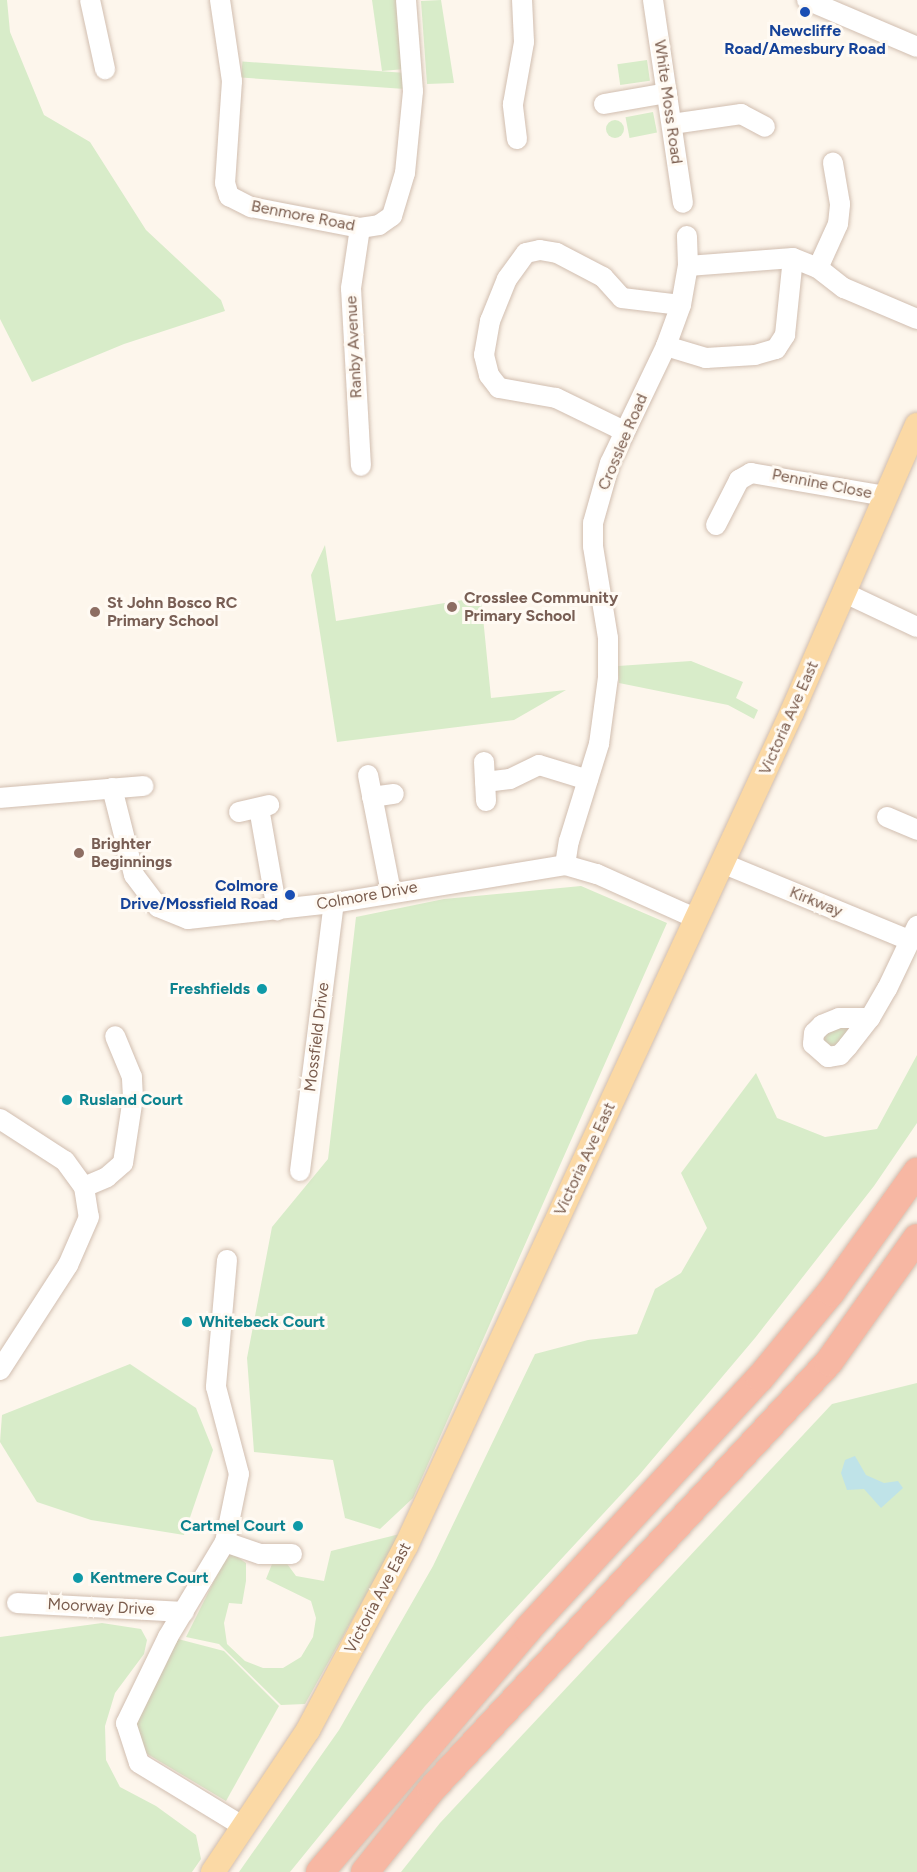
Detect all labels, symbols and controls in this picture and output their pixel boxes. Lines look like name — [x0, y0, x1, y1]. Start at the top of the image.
marker: Newcliffe Road/Amesbury Road — [798, 5, 812, 19]
place label: Newcliffe Road/Amesbury Road — [724, 21, 886, 59]
street label: White Moss Road — [650, 39, 686, 165]
street label: Benmore Road — [250, 197, 356, 235]
street label: Ranby Avenue — [342, 295, 366, 399]
street label: Crosslee Road — [594, 391, 652, 493]
street label: Pennine Close — [770, 465, 874, 503]
place label: Crosslee Community Primary School — [464, 588, 618, 626]
place label: St John Bosco RC Primary School — [107, 593, 237, 631]
marker: Crosslee Community Primary School — [445, 600, 459, 614]
marker: St John Bosco RC Primary School — [88, 605, 102, 619]
street label: Victoria Ave East — [755, 658, 823, 778]
place label: Brighter Beginnings — [91, 834, 172, 872]
marker: Brighter Beginnings — [72, 846, 86, 860]
place label: Colmore Drive/Mossfield Road — [120, 876, 278, 914]
street label: Colmore Drive — [315, 878, 419, 914]
street label: Kirkway — [787, 883, 845, 921]
marker: Colmore Drive/Mossfield Road — [283, 888, 297, 902]
place label: Freshfields — [170, 979, 250, 999]
street label: Mossfield Drive — [301, 981, 333, 1093]
marker: Freshfields — [255, 982, 269, 996]
place label: Rusland Court — [79, 1090, 183, 1110]
marker: Rusland Court — [60, 1093, 74, 1107]
street label: Victoria Ave East — [550, 1099, 620, 1219]
place label: Whitebeck Court — [199, 1312, 325, 1332]
marker: Whitebeck Court — [180, 1315, 194, 1329]
place label: Cartmel Court — [180, 1516, 286, 1536]
marker: Cartmel Court — [291, 1519, 305, 1533]
street label: Victoria Ave East — [341, 1539, 415, 1657]
place label: Kentmere Court — [90, 1568, 209, 1588]
marker: Kentmere Court — [71, 1571, 85, 1585]
street label: Moorway Drive — [47, 1595, 155, 1619]

